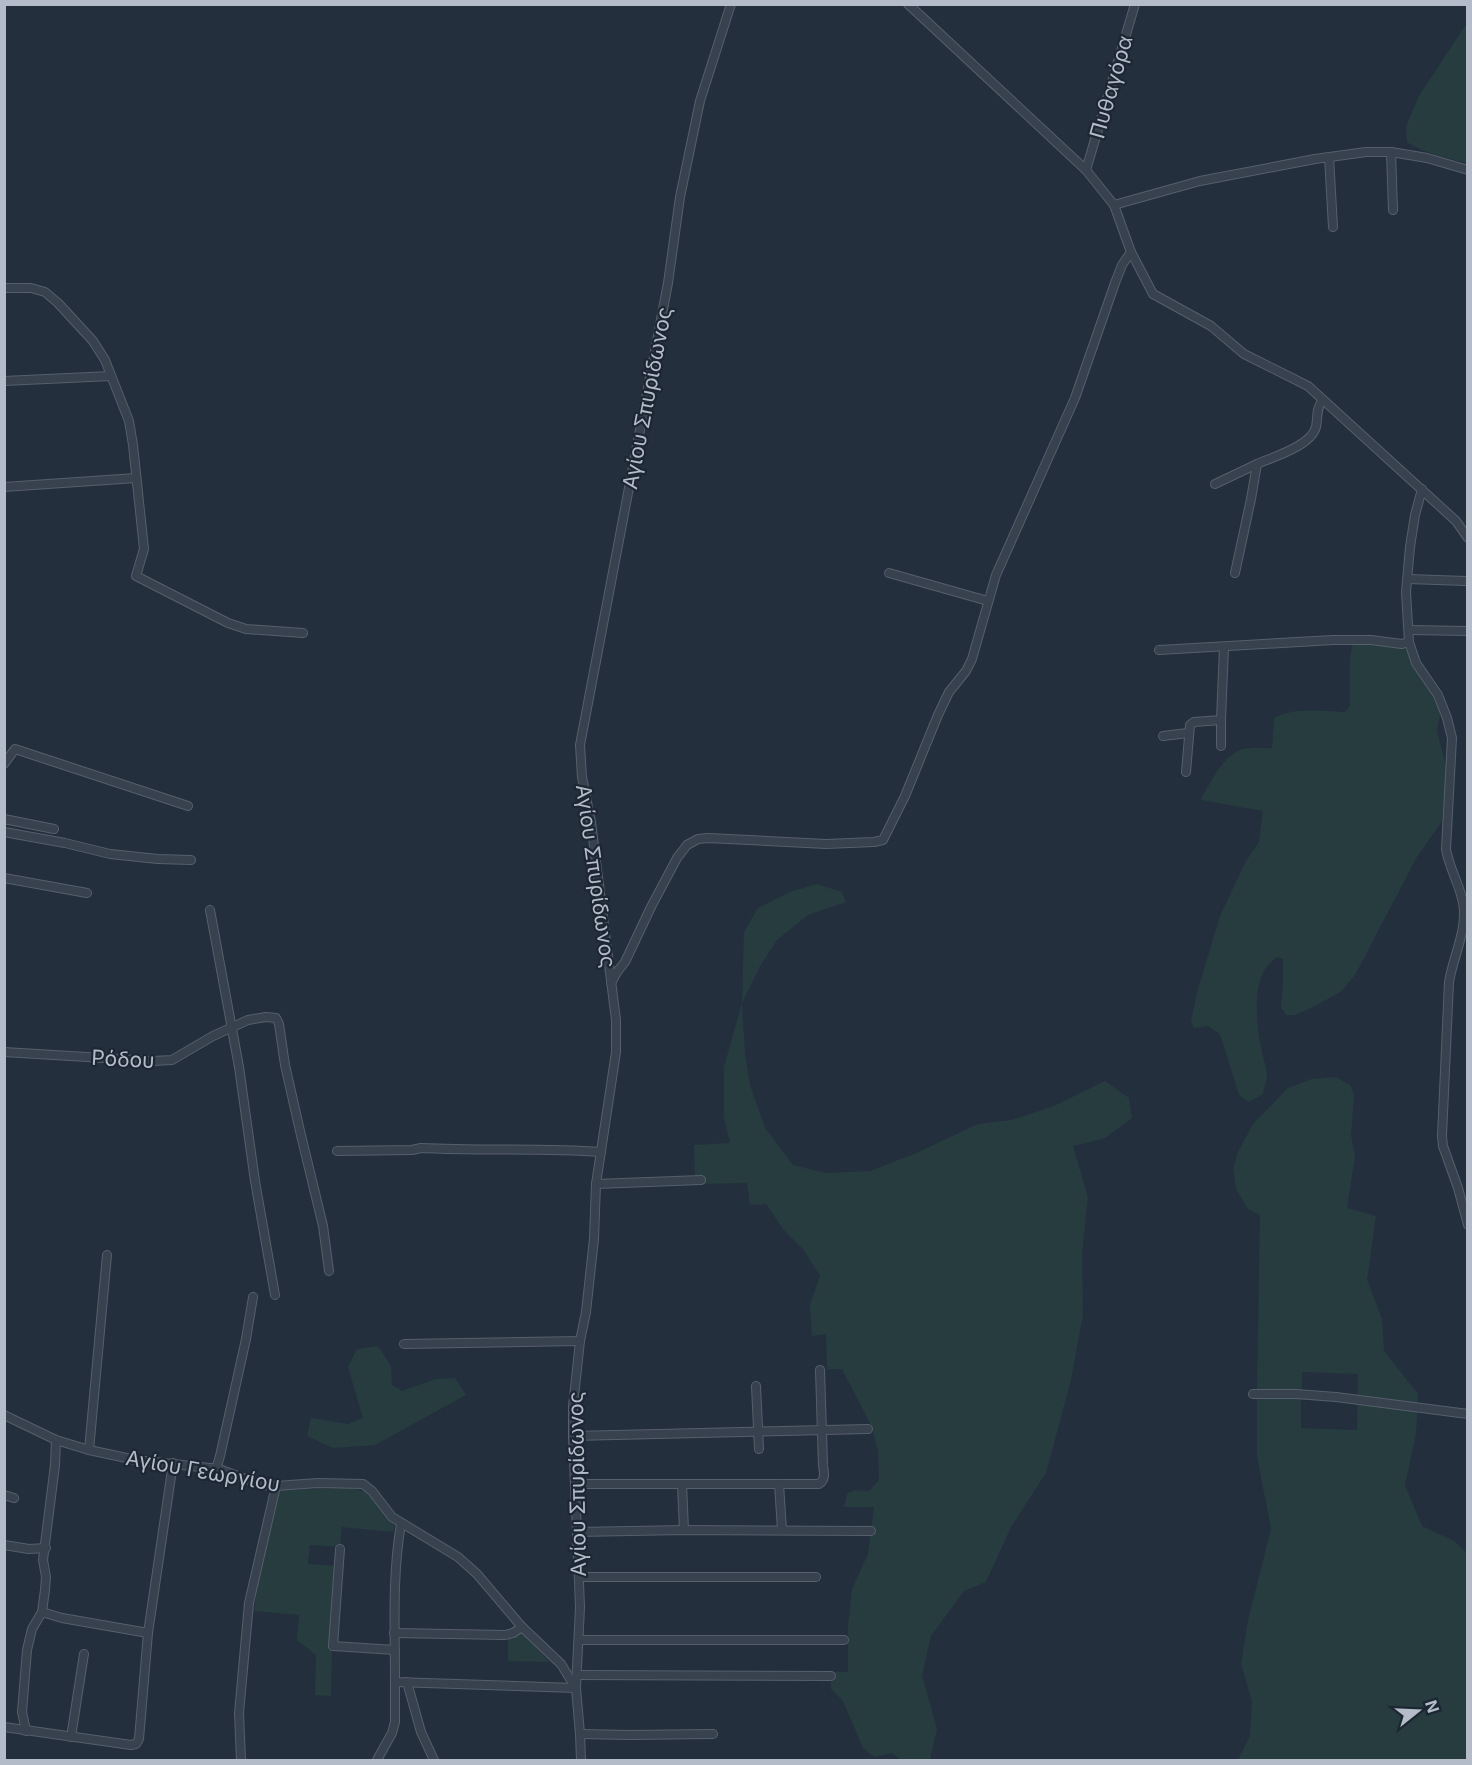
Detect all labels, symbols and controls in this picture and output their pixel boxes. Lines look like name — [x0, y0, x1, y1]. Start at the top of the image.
street label: Πυθαγόρα — [1084, 32, 1138, 141]
street label: Αγίου Σπυρίδωνος — [617, 305, 677, 491]
street label: Αγίου Σπυρίδωνος — [571, 783, 621, 969]
street label: Ρόδου — [91, 1045, 155, 1073]
street label: Αγίου Σπυρίδωνος — [563, 1391, 591, 1577]
street label: Αγίου Γεωργίου — [124, 1445, 282, 1497]
north arrow — [1388, 1681, 1448, 1741]
text: N — [1421, 1697, 1444, 1715]

